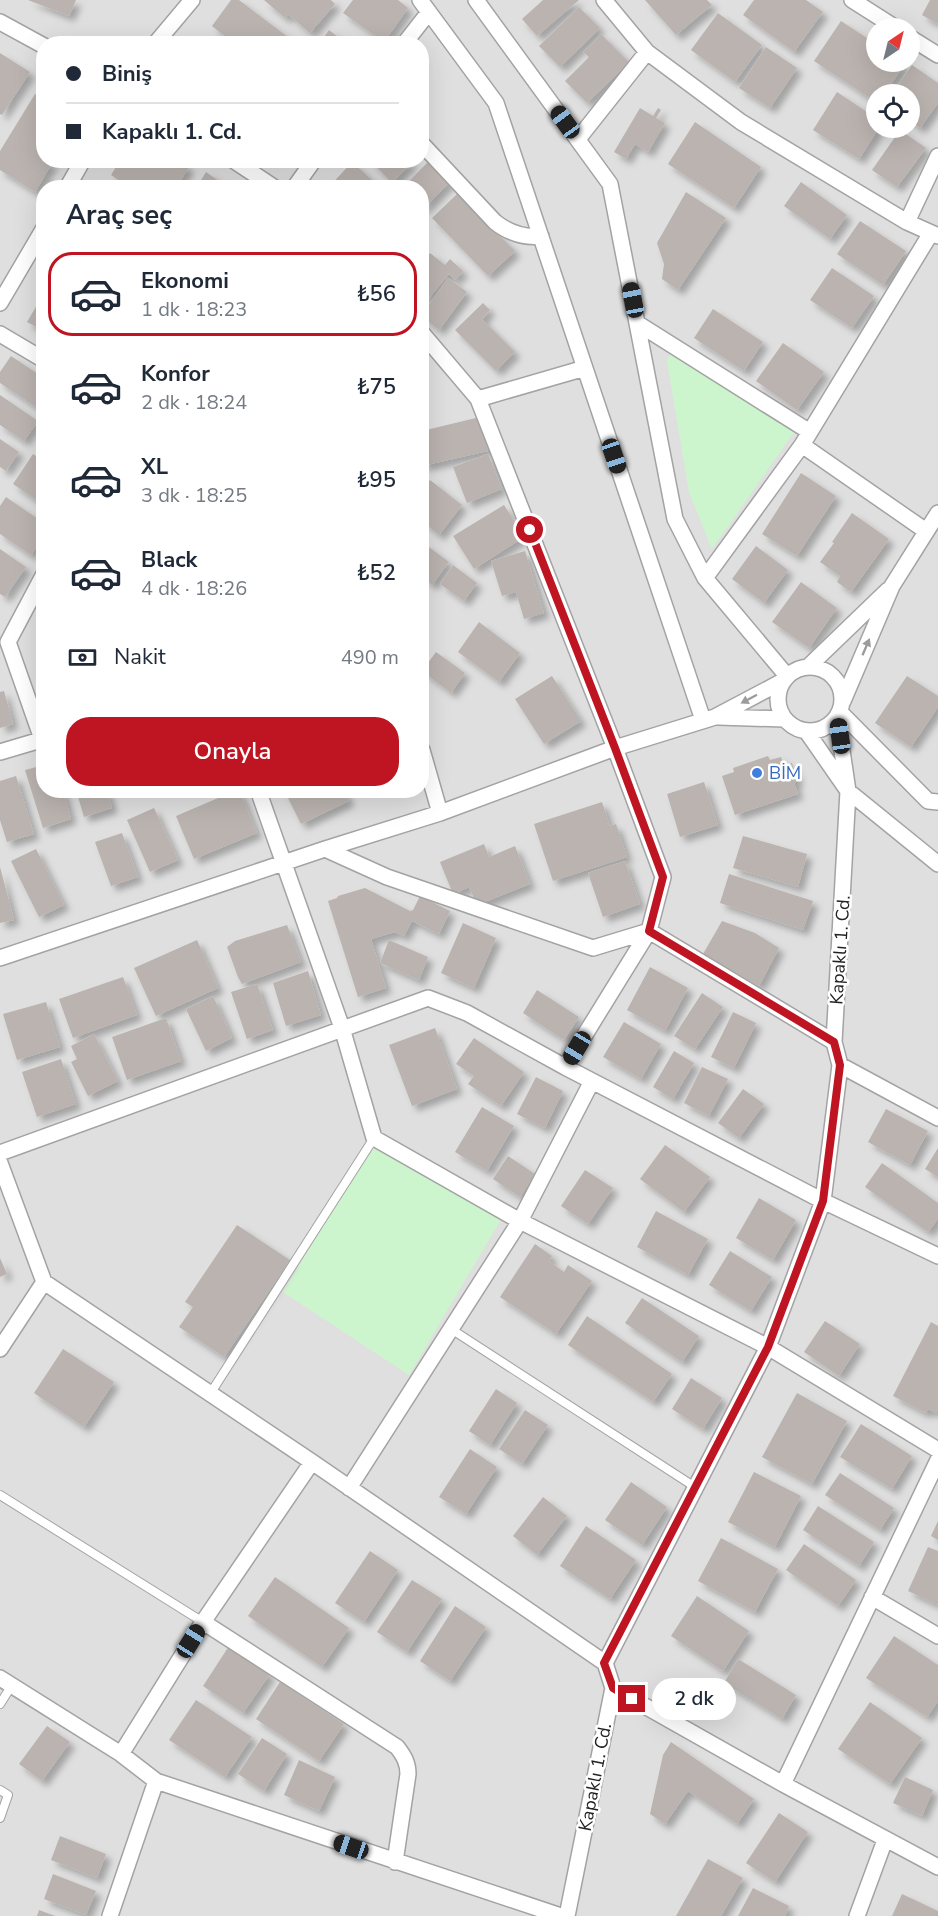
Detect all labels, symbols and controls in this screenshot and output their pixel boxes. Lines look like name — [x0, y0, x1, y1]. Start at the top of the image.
north arrow — [866, 18, 920, 72]
map controls — [866, 18, 920, 138]
text: Biniş — [102, 59, 152, 89]
button: locate — [866, 84, 920, 138]
car — [547, 102, 583, 142]
text: Kapaklı 1. Cd. — [102, 117, 242, 147]
text: Araç seç — [66, 197, 172, 234]
text: Ekonomi — [141, 266, 229, 296]
icon: car — [69, 267, 123, 321]
text: ₺56 — [356, 279, 396, 309]
car — [621, 281, 645, 319]
text: 1 dk · 18:23 — [141, 296, 247, 323]
text: Konfor — [141, 359, 210, 389]
icon: car — [69, 360, 123, 414]
text: ₺75 — [356, 372, 396, 402]
text: 2 dk · 18:24 — [141, 389, 247, 416]
car — [600, 436, 628, 476]
text: XL — [141, 452, 168, 482]
icon: car — [69, 453, 123, 507]
text: ₺95 — [356, 465, 396, 495]
text: 3 dk · 18:25 — [141, 482, 247, 509]
route start — [516, 516, 543, 543]
text: Black — [141, 545, 197, 575]
icon: car — [69, 546, 123, 600]
text: ₺52 — [356, 558, 396, 588]
text: 4 dk · 18:26 — [141, 575, 247, 602]
one-way arrow — [862, 638, 871, 656]
icon: cash — [66, 641, 99, 674]
text: Nakit — [114, 642, 166, 672]
text: 490 m — [341, 644, 399, 671]
one-way arrow — [740, 694, 757, 704]
button: Onayla — [66, 717, 399, 786]
car — [829, 717, 851, 755]
place label: BİM — [769, 761, 801, 785]
marker: BİM — [750, 766, 764, 780]
street label: Kapaklı 1. Cd. — [824, 895, 856, 1005]
car — [560, 1028, 594, 1068]
car — [174, 1621, 208, 1661]
callout: 2 dk — [653, 1678, 737, 1720]
route end — [618, 1685, 645, 1712]
text: 2 dk — [674, 1685, 714, 1712]
street label: Kapaklı 1. Cd. — [573, 1721, 617, 1833]
car — [331, 1833, 371, 1861]

